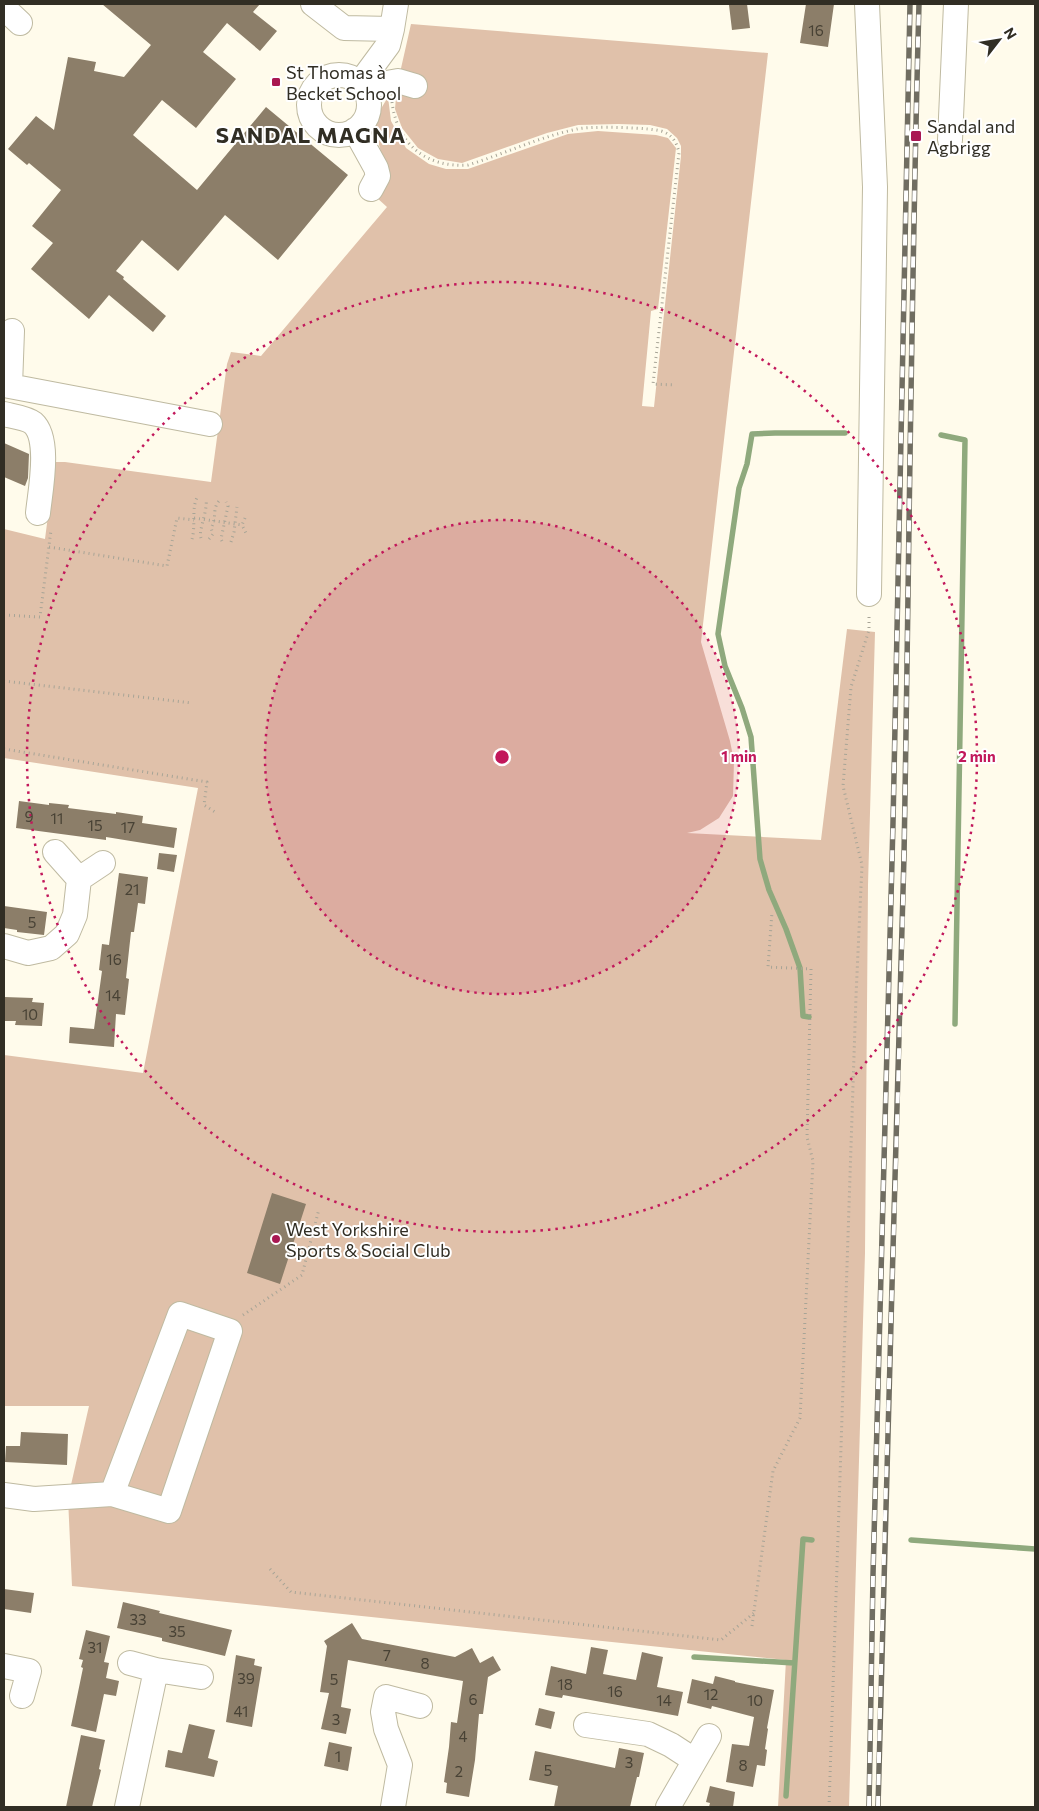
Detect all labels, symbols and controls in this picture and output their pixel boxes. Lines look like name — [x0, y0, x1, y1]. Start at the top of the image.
north arrow — [974, 15, 1024, 65]
house number: 16 — [808, 21, 824, 39]
text: N — [1001, 24, 1021, 42]
place label: St Thomas à Becket School — [286, 61, 401, 104]
marker: St Thomas à Becket School — [270, 76, 282, 88]
place label: Sandal and Agbrigg — [927, 115, 1015, 158]
district label: SANDAL MAGNA — [216, 121, 406, 148]
marker: Sandal and Agbrigg — [909, 129, 923, 143]
text: 1 min — [721, 747, 757, 765]
text: 2 min — [958, 747, 996, 765]
centre of rings — [493, 748, 511, 766]
house number: 9 — [24, 807, 34, 825]
house number: 11 — [51, 809, 63, 827]
house number: 15 — [87, 816, 103, 834]
house number: 17 — [121, 818, 135, 836]
house number: 21 — [125, 880, 139, 898]
house number: 5 — [28, 913, 36, 931]
house number: 16 — [106, 950, 122, 968]
house number: 14 — [105, 986, 121, 1004]
house number: 10 — [22, 1005, 38, 1023]
place label: West Yorkshire Sports & Social Club — [286, 1218, 451, 1261]
marker: West Yorkshire Sports & Social Club — [270, 1233, 282, 1245]
house number: 33 — [129, 1610, 147, 1628]
house number: 35 — [168, 1622, 186, 1640]
house number: 31 — [88, 1638, 102, 1656]
house number: 7 — [383, 1646, 391, 1664]
house number: 8 — [420, 1654, 430, 1672]
house number: 39 — [237, 1669, 255, 1687]
house number: 5 — [330, 1670, 338, 1688]
house number: 18 — [557, 1675, 573, 1693]
house number: 16 — [607, 1682, 623, 1700]
house number: 12 — [704, 1685, 718, 1703]
house number: 6 — [468, 1690, 478, 1708]
house number: 14 — [656, 1691, 672, 1709]
house number: 10 — [747, 1691, 763, 1709]
house number: 41 — [234, 1702, 248, 1720]
house number: 3 — [332, 1710, 340, 1728]
house number: 4 — [459, 1727, 468, 1745]
house number: 1 — [335, 1747, 341, 1765]
house number: 3 — [625, 1753, 633, 1771]
house number: 8 — [738, 1756, 748, 1774]
house number: 5 — [544, 1761, 552, 1779]
house number: 2 — [455, 1762, 463, 1780]

